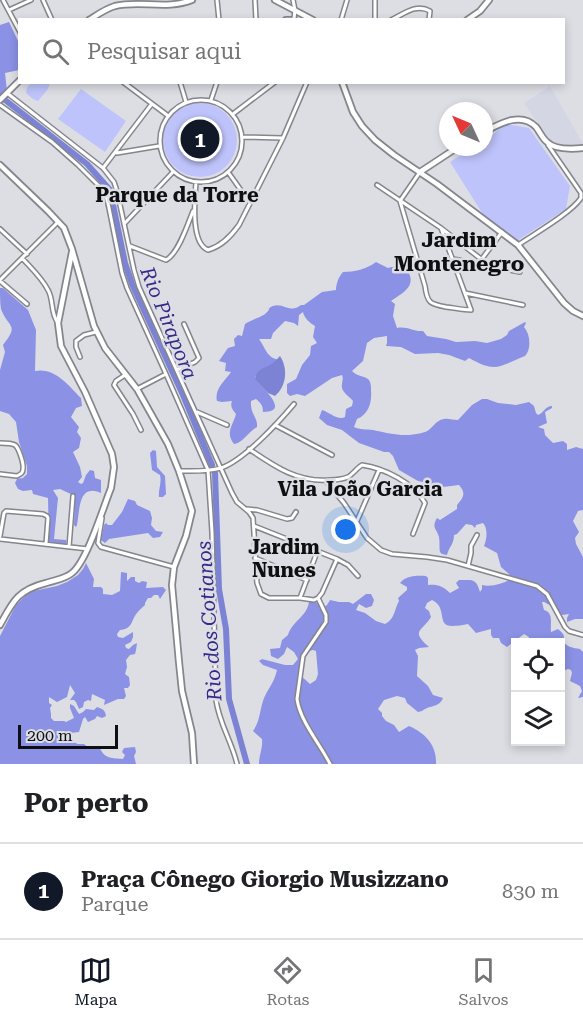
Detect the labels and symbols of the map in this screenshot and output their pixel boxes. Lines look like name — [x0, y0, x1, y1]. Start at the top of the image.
north arrow — [439, 102, 493, 156]
pin: 1 — [180, 116, 220, 162]
district label: Parque da Torre — [95, 183, 259, 207]
district label: Jardim Montenegro — [394, 228, 524, 276]
water label: Rio Pirapora — [135, 262, 203, 383]
district label: Vila João Garcia — [277, 477, 443, 501]
your location — [331, 515, 360, 544]
district label: Jardim Nunes — [248, 535, 320, 582]
water label: Rio dos Cotianos — [191, 540, 227, 703]
scale bar — [18, 722, 118, 750]

